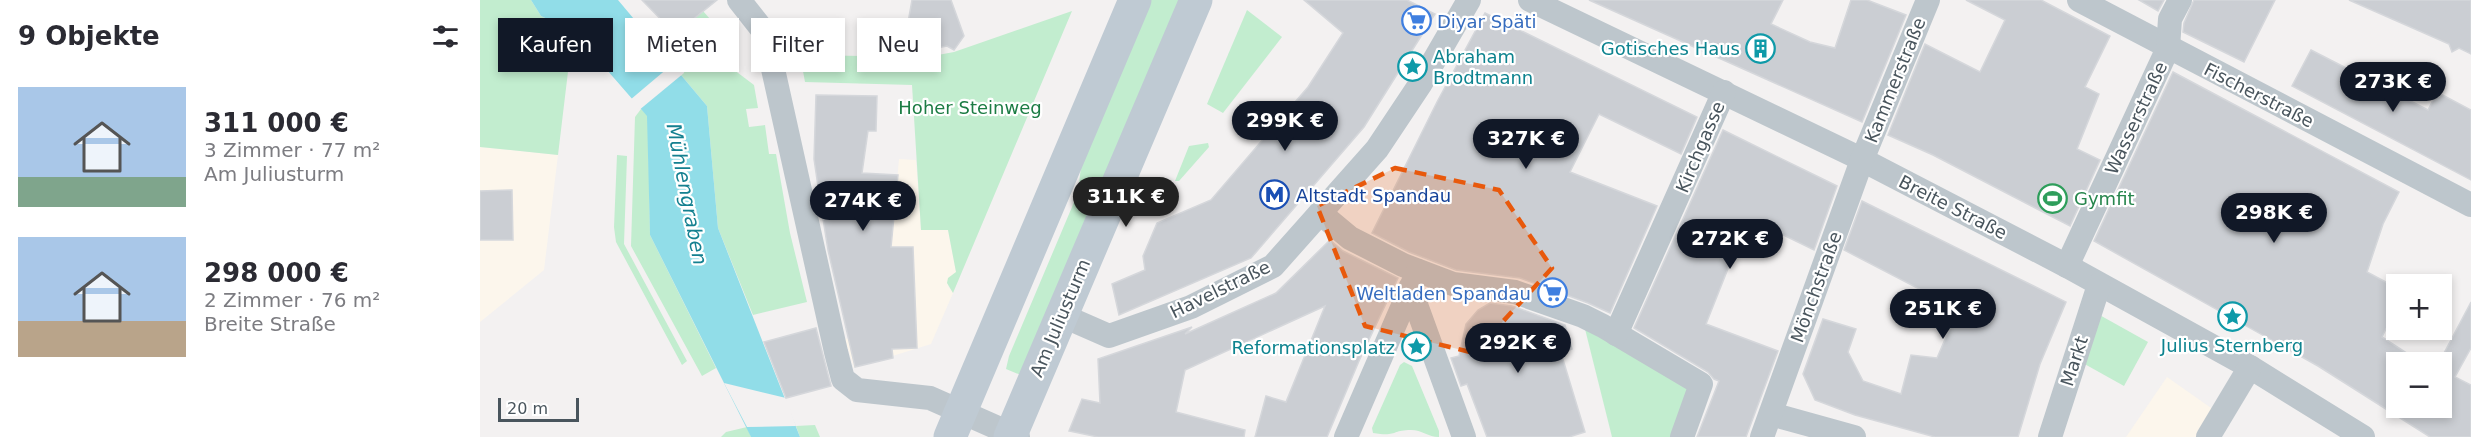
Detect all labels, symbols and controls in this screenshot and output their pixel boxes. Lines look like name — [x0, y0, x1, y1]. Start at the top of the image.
supermarket icon: Diyar Späti — [1400, 5, 1432, 37]
place label: Diyar Späti — [1437, 11, 1537, 32]
street label: Kammerstraße — [1860, 14, 1930, 146]
chip: Kaufen — [498, 18, 613, 72]
chip: Mieten — [625, 18, 739, 72]
chip: Filter — [751, 18, 845, 72]
chip: Neu — [857, 18, 941, 72]
icon: filters — [429, 20, 462, 53]
text: 9 Objekte — [18, 21, 160, 51]
building icon: Gotisches Haus — [1745, 32, 1777, 64]
place label: Gotisches Haus — [1601, 38, 1740, 59]
place label: Abraham Brodtmann — [1433, 46, 1533, 88]
place icon: Abraham Brodtmann — [1396, 50, 1428, 82]
street label: Wasserstraße — [2101, 58, 2171, 178]
street label: Fischerstraße — [2201, 58, 2317, 132]
pin: 273K € — [2344, 62, 2442, 113]
text: 273K € — [2354, 69, 2432, 93]
park label: Hoher Steinweg — [898, 97, 1042, 118]
street label: Kirchgasse — [1671, 98, 1729, 196]
pin: 299K € — [1236, 101, 1334, 152]
text: 311 000 € — [204, 108, 349, 138]
text: 299K € — [1246, 108, 1324, 132]
icon: home — [66, 111, 138, 183]
pin: 327K € — [1477, 119, 1575, 170]
water label: Mühlengraben — [661, 121, 713, 267]
text: 327K € — [1487, 126, 1565, 150]
text: 3 Zimmer · 77 m² — [204, 138, 380, 162]
text: Am Juliusturm — [204, 162, 344, 186]
street label: Breite Straße — [1895, 171, 2011, 243]
pin: 311K € — [1077, 177, 1175, 228]
metro station icon: Altstadt Spandau — [1259, 179, 1291, 211]
pin: 274K € — [814, 181, 912, 232]
sports icon: Gymfit — [2037, 182, 2069, 214]
text: 311K € — [1087, 184, 1165, 208]
place label: Altstadt Spandau — [1296, 185, 1451, 206]
text: 274K € — [824, 188, 902, 212]
place label: Gymfit — [2074, 188, 2135, 209]
pin: 298K € — [2225, 193, 2323, 244]
text: 298K € — [2235, 200, 2313, 224]
pin: 272K € — [1681, 219, 1779, 270]
text: 272K € — [1691, 226, 1769, 250]
street label: Mönchstraße — [1786, 229, 1846, 345]
street label: Am Juliusturm — [1026, 256, 1094, 380]
street label: Havelstraße — [1167, 256, 1273, 322]
text: 298 000 € — [204, 258, 349, 288]
icon: home — [66, 261, 138, 333]
map controls — [2386, 274, 2452, 418]
button: + — [2386, 274, 2452, 340]
supermarket icon: Weltladen Spandau — [1536, 277, 1568, 309]
place label: Weltladen Spandau — [1356, 283, 1531, 304]
text: 2 Zimmer · 76 m² — [204, 288, 380, 312]
pin: 251K € — [1894, 289, 1992, 340]
text: 251K € — [1904, 296, 1982, 320]
place icon: Julius Sternberg — [2216, 300, 2248, 332]
text: Breite Straße — [204, 312, 336, 336]
pin: 292K € — [1469, 323, 1567, 374]
text: 292K € — [1479, 330, 1557, 354]
place icon: Reformationsplatz — [1400, 331, 1432, 363]
street label: Markt — [2056, 333, 2092, 389]
place label: Julius Sternberg — [2160, 335, 2303, 356]
place label: Reformationsplatz — [1231, 337, 1395, 358]
button: − — [2386, 352, 2452, 418]
scale bar — [498, 395, 579, 422]
text: 20 m — [507, 399, 548, 418]

